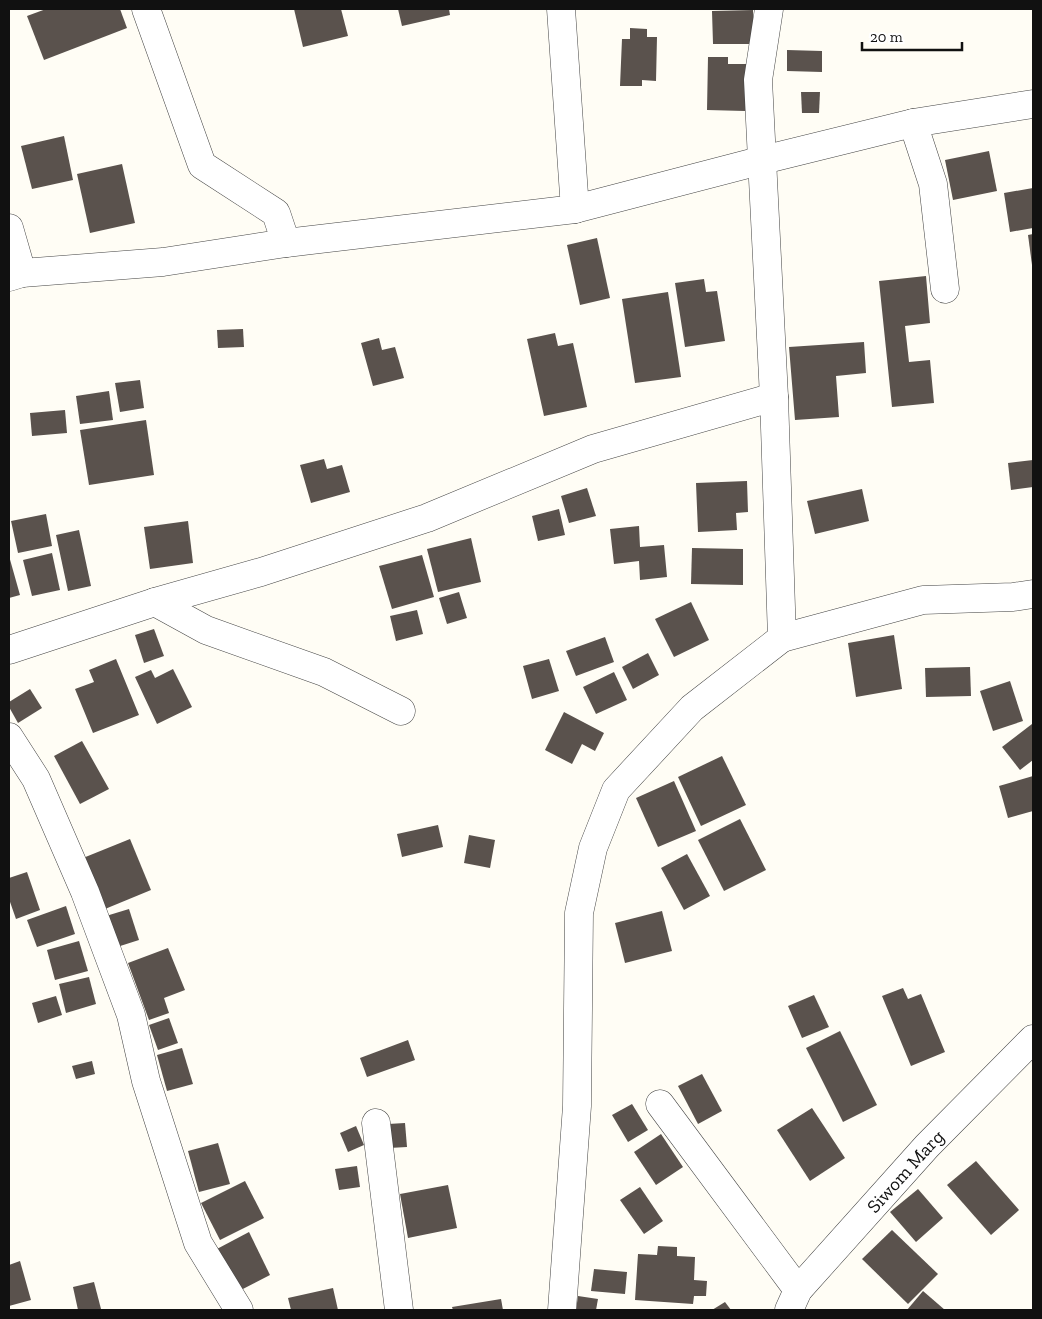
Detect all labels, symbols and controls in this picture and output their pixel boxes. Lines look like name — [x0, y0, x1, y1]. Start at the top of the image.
scale bar — [862, 20, 962, 52]
text: 20 m — [870, 28, 903, 46]
street label: Siwom Marg — [862, 1124, 949, 1218]

